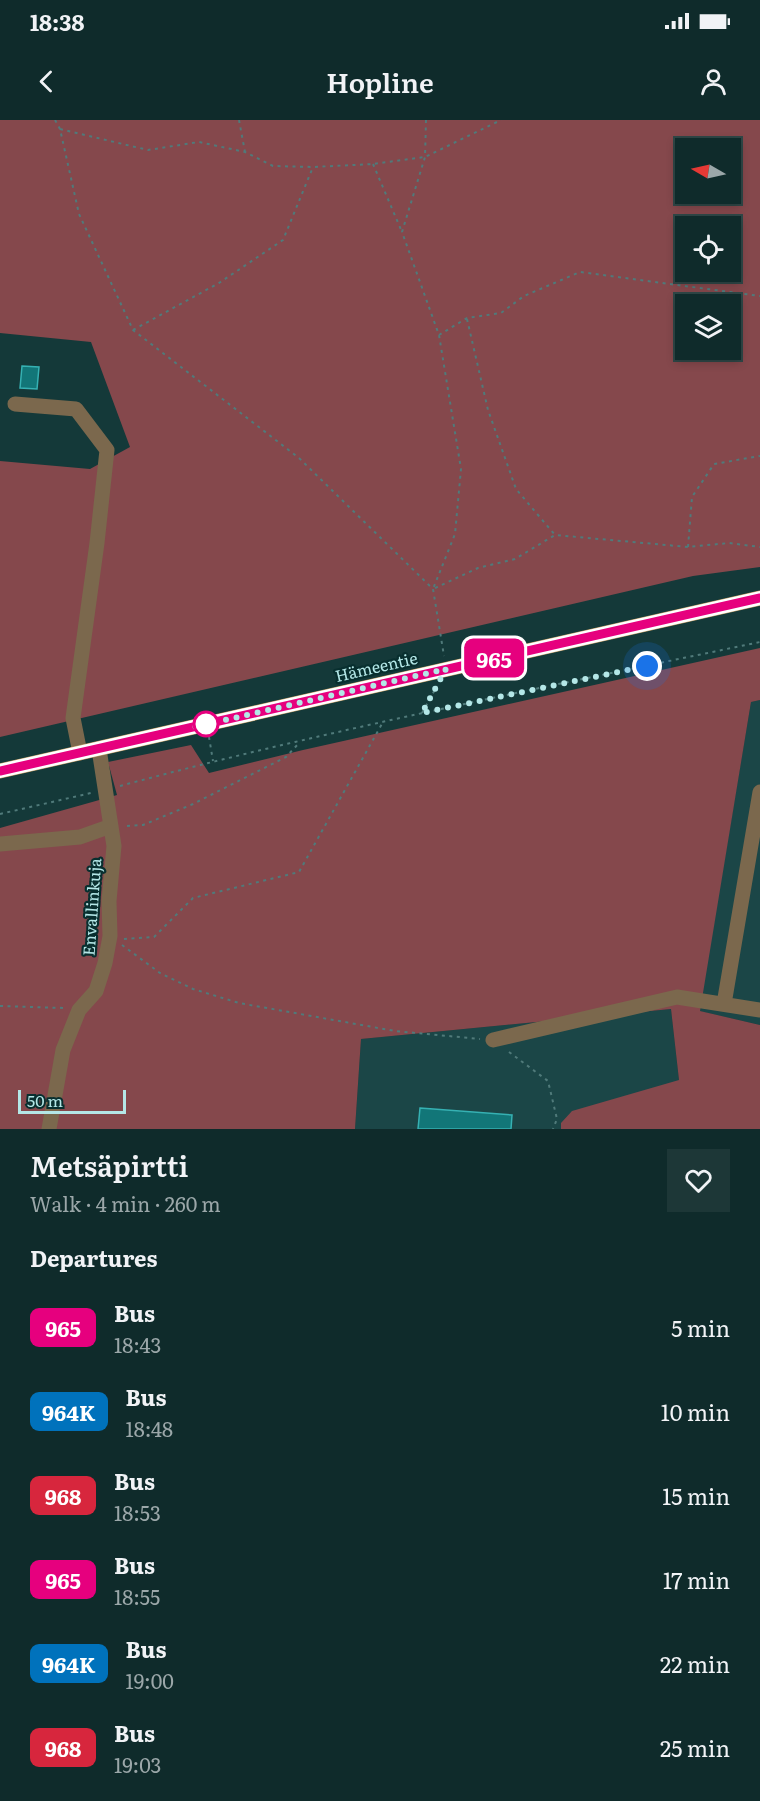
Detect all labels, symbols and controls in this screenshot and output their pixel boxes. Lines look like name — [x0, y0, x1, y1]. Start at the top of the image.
text: 18:38 — [30, 5, 84, 38]
text: Hopline — [326, 61, 434, 101]
icon: back — [30, 65, 63, 98]
icon: person — [697, 65, 730, 98]
north arrow — [675, 138, 741, 204]
map controls — [675, 138, 741, 360]
button: locate — [675, 216, 741, 282]
button: layers — [675, 294, 741, 360]
line badge: 965 — [460, 638, 528, 678]
text: 965 — [476, 643, 512, 674]
street label: Hämeentie — [332, 645, 420, 687]
your location — [632, 651, 662, 681]
unlabelled marker — [193, 711, 219, 737]
street label: Envallinkuja — [76, 857, 106, 957]
scale bar — [18, 1087, 126, 1115]
text: 50 m — [27, 1088, 63, 1112]
text: Metsäpirtti — [30, 1144, 188, 1186]
button: heart — [667, 1149, 730, 1212]
text: Walk · 4 min · 260 m — [30, 1188, 221, 1218]
text: Departures — [30, 1241, 157, 1274]
text: Bus — [114, 1296, 155, 1329]
text: 5 min — [671, 1311, 730, 1344]
text: 965 — [45, 1312, 81, 1343]
text: 18:43 — [114, 1329, 161, 1359]
text: Bus — [126, 1380, 166, 1413]
text: 10 min — [661, 1395, 730, 1428]
text: 964K — [42, 1396, 96, 1427]
text: 18:48 — [126, 1413, 173, 1443]
text: Bus — [114, 1464, 155, 1497]
text: 15 min — [662, 1479, 730, 1512]
text: 968 — [45, 1480, 81, 1511]
text: 18:53 — [114, 1497, 161, 1527]
text: Bus — [114, 1548, 155, 1581]
text: 17 min — [663, 1563, 730, 1596]
text: 965 — [45, 1564, 81, 1595]
text: 18:55 — [114, 1581, 160, 1611]
text: Bus — [126, 1632, 166, 1665]
text: 22 min — [660, 1647, 730, 1680]
text: 964K — [42, 1648, 96, 1679]
text: 19:00 — [126, 1665, 174, 1695]
text: Bus — [114, 1716, 155, 1749]
text: 25 min — [660, 1731, 730, 1764]
text: 968 — [45, 1732, 81, 1763]
text: 19:03 — [114, 1749, 161, 1779]

